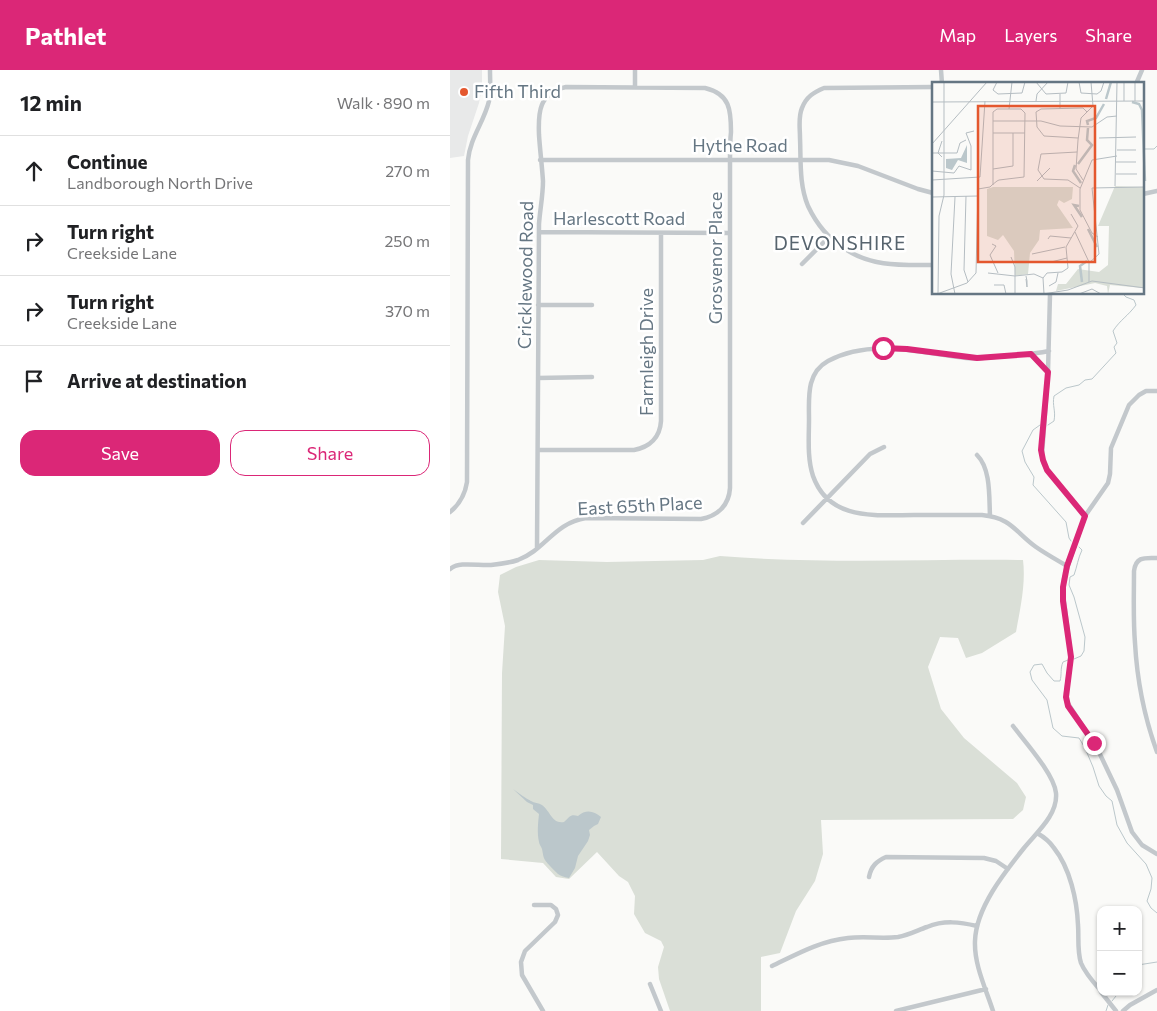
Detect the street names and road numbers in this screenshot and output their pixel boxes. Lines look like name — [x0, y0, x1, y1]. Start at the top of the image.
street label: Hythe Road — [692, 134, 788, 156]
street label: Grosvenor Place — [704, 192, 726, 324]
street label: Cricklewood Road — [513, 201, 537, 349]
street label: Harlescott Road — [553, 207, 685, 229]
street label: Farmleigh Drive — [635, 288, 657, 416]
street label: East 65th Place — [577, 491, 703, 519]

